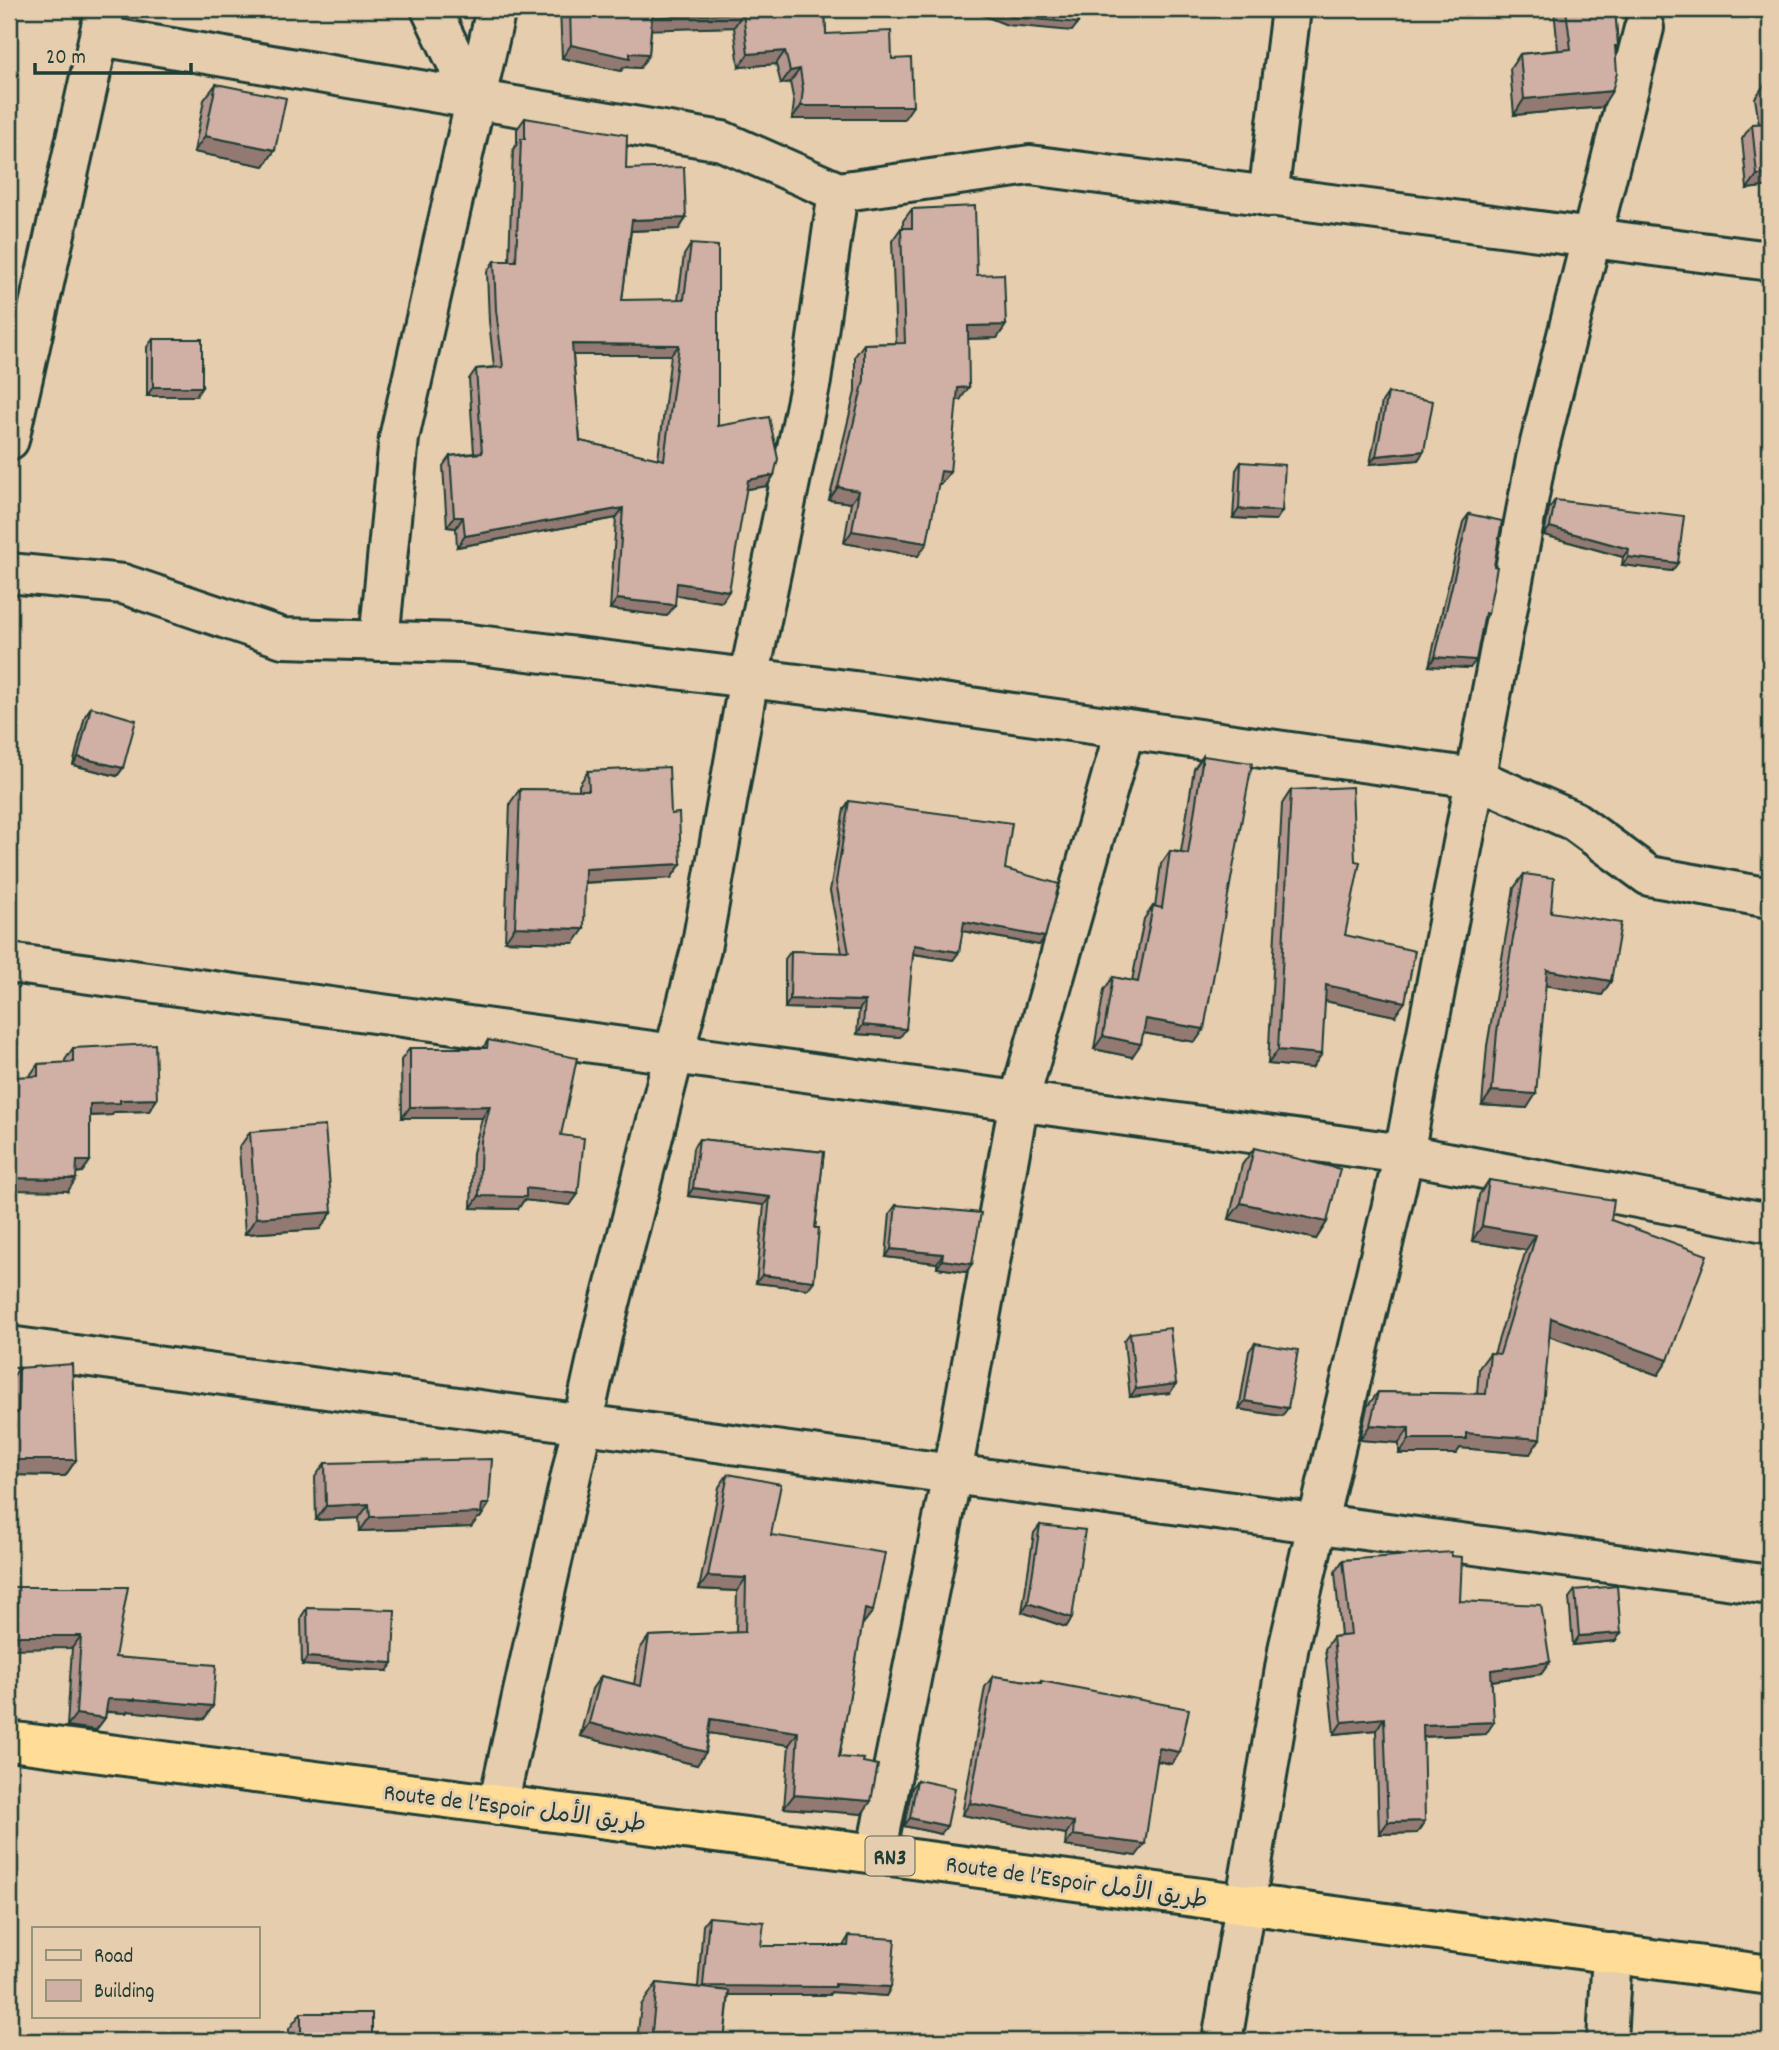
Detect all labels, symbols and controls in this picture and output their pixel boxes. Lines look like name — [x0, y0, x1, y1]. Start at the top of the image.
scale bar — [35, 32, 191, 76]
text: 20 m — [46, 44, 86, 74]
street label: Route de l’Espoir طريق الأمل — [381, 1774, 648, 1843]
road number: RN3 — [866, 1837, 914, 1876]
street label: Route de l’Espoir طريق الأمل — [943, 1846, 1210, 1919]
legend — [32, 1927, 259, 2018]
text: Road — [94, 1943, 133, 1973]
text: Building — [94, 1978, 154, 2008]

